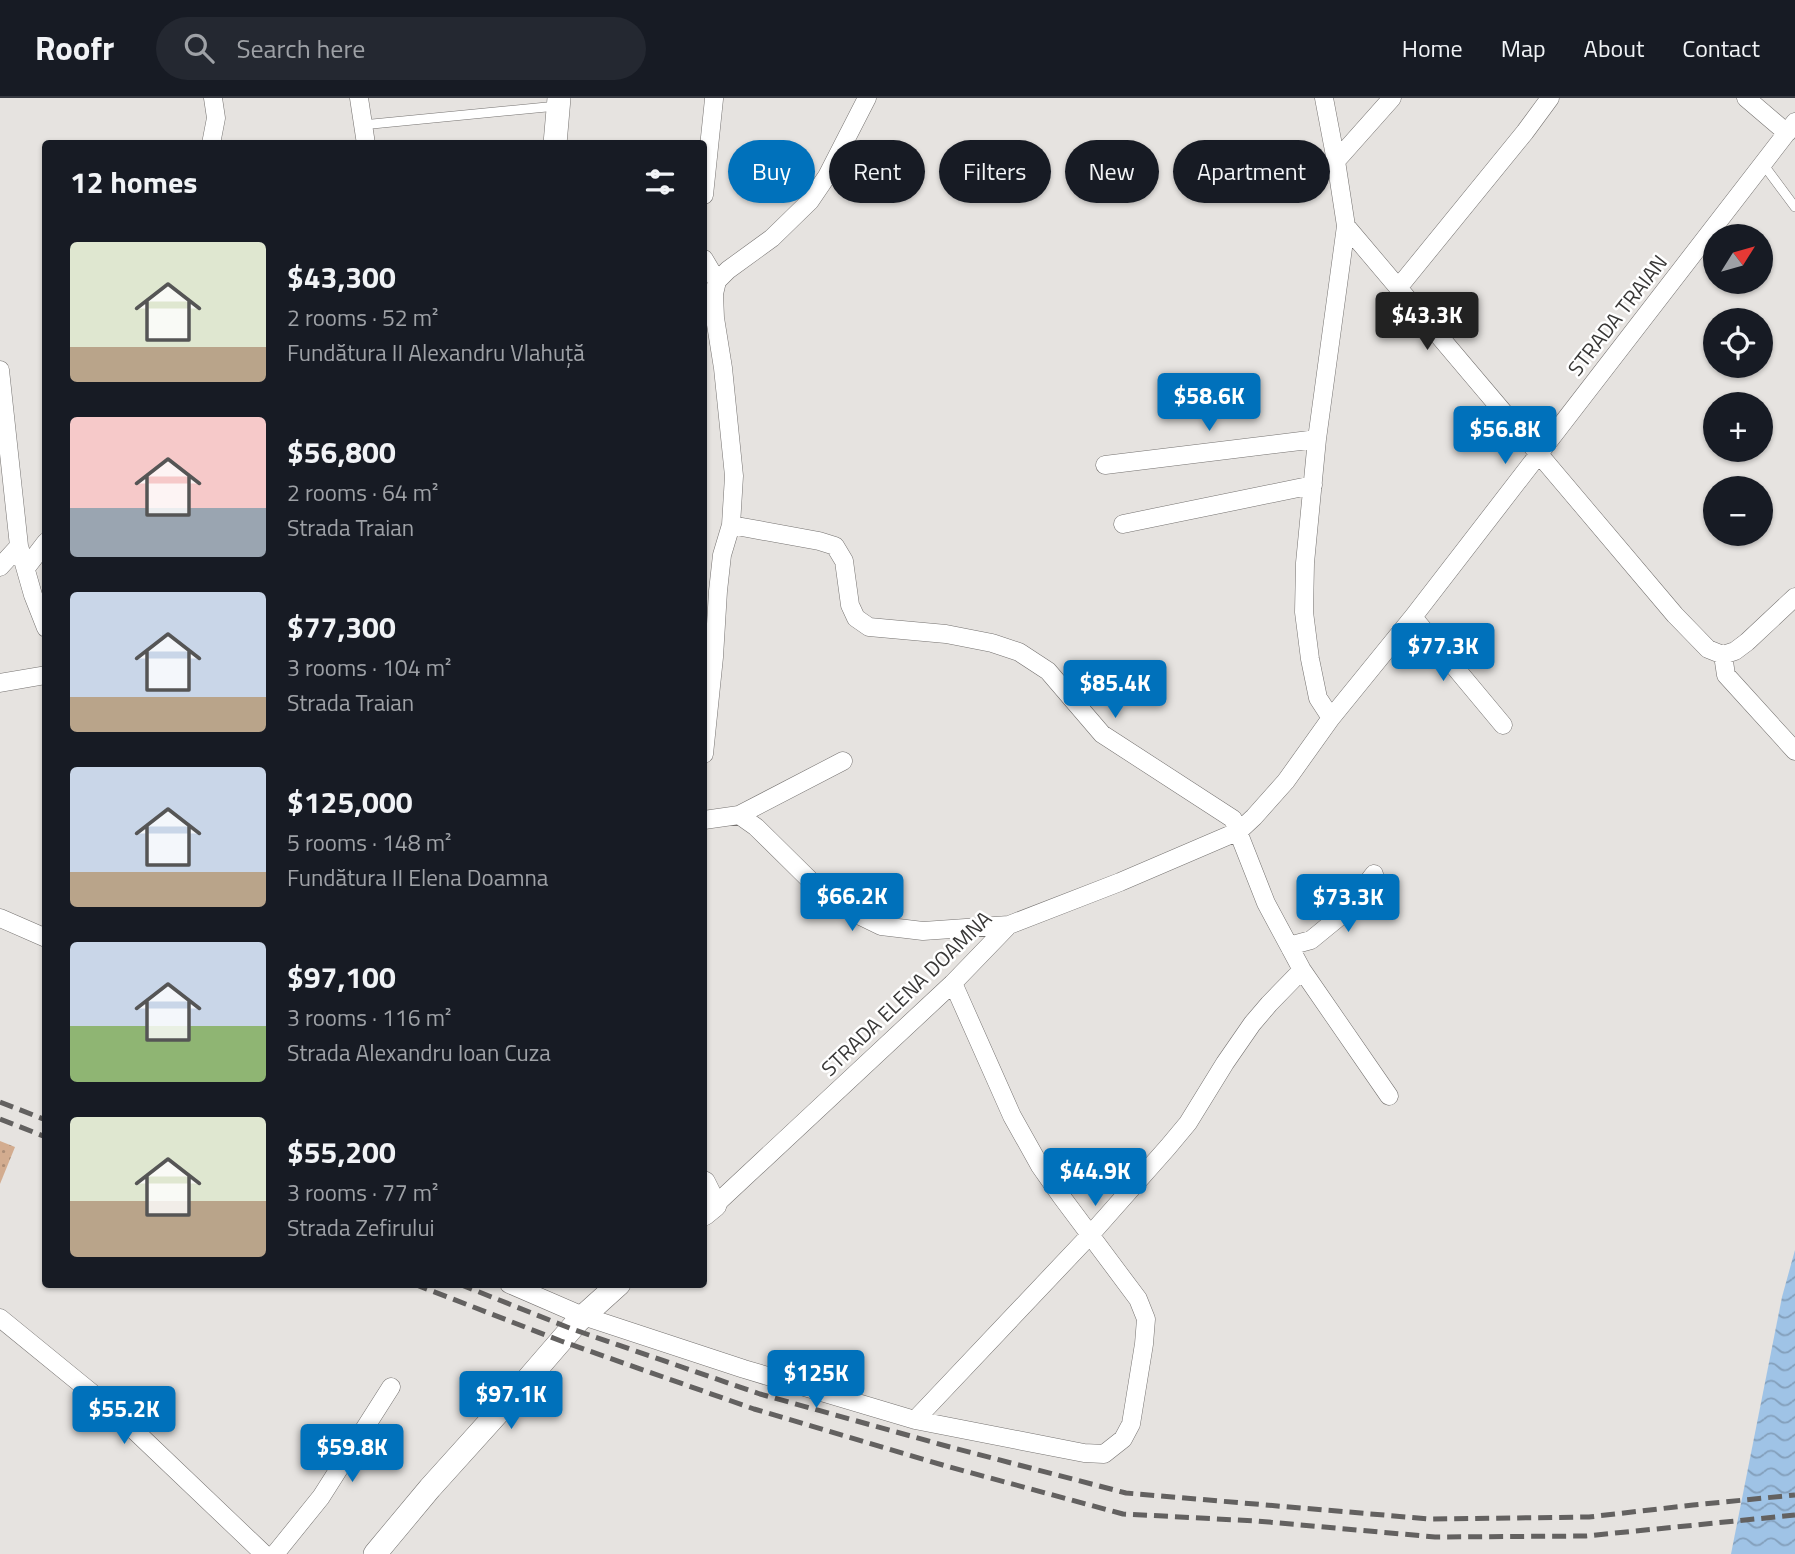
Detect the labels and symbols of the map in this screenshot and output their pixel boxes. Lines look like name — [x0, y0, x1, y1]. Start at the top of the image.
north arrow — [1703, 224, 1773, 294]
street label: STRADA TRAIAN — [1559, 247, 1675, 383]
pin: $43.3K — [1370, 292, 1484, 352]
pin: $58.6K — [1152, 374, 1266, 433]
pin: $56.8K — [1448, 406, 1562, 466]
pin: $77.3K — [1386, 624, 1500, 683]
pin: $85.4K — [1058, 660, 1172, 720]
pin: $66.2K — [795, 874, 909, 933]
pin: $73.3K — [1291, 874, 1405, 934]
street label: STRADA ELENA DOAMNA — [813, 902, 999, 1083]
pin: $44.9K — [1038, 1148, 1152, 1208]
pin: $125K — [767, 1350, 865, 1410]
pin: $97.1K — [454, 1372, 568, 1431]
pin: $55.2K — [67, 1386, 181, 1446]
pin: $59.8K — [295, 1424, 409, 1484]

